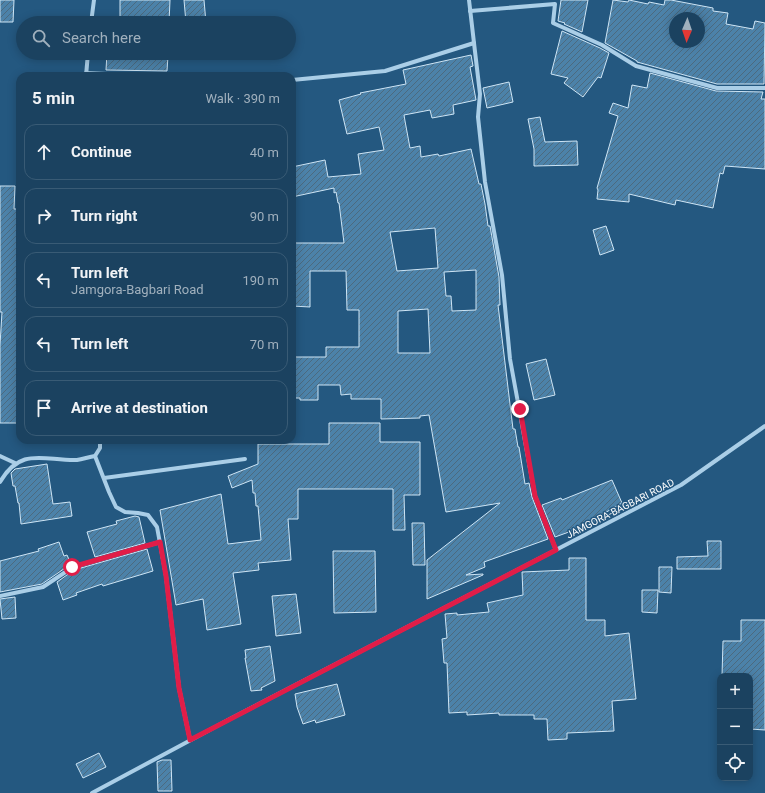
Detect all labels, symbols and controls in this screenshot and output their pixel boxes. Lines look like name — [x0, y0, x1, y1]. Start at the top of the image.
north arrow — [669, 12, 705, 48]
search box — [16, 16, 296, 60]
icon: search — [30, 27, 52, 49]
text: Search here — [62, 29, 141, 47]
text: 5 min — [32, 88, 75, 108]
text: Walk · 390 m — [205, 91, 280, 106]
icon: ahead — [33, 141, 55, 163]
text: Continue — [71, 143, 132, 161]
text: 40 m — [250, 145, 279, 160]
icon: right — [33, 205, 55, 227]
text: Turn right — [71, 207, 137, 225]
text: 90 m — [250, 209, 279, 224]
text: Turn left — [71, 264, 128, 282]
icon: left — [33, 269, 55, 291]
text: 190 m — [242, 273, 279, 288]
text: Jamgora-Bagbari Road — [71, 282, 204, 297]
icon: left — [33, 333, 55, 355]
text: Turn left — [71, 335, 128, 353]
text: 70 m — [250, 337, 279, 352]
icon: arrive — [33, 397, 55, 419]
text: Arrive at destination — [71, 399, 208, 417]
route end — [511, 400, 529, 418]
street label: JAMGORA-BAGBARI ROAD — [565, 476, 676, 540]
route start — [63, 558, 81, 576]
map controls — [717, 673, 753, 781]
button: + — [717, 673, 753, 709]
button: − — [717, 709, 753, 745]
button: locate — [717, 745, 753, 781]

